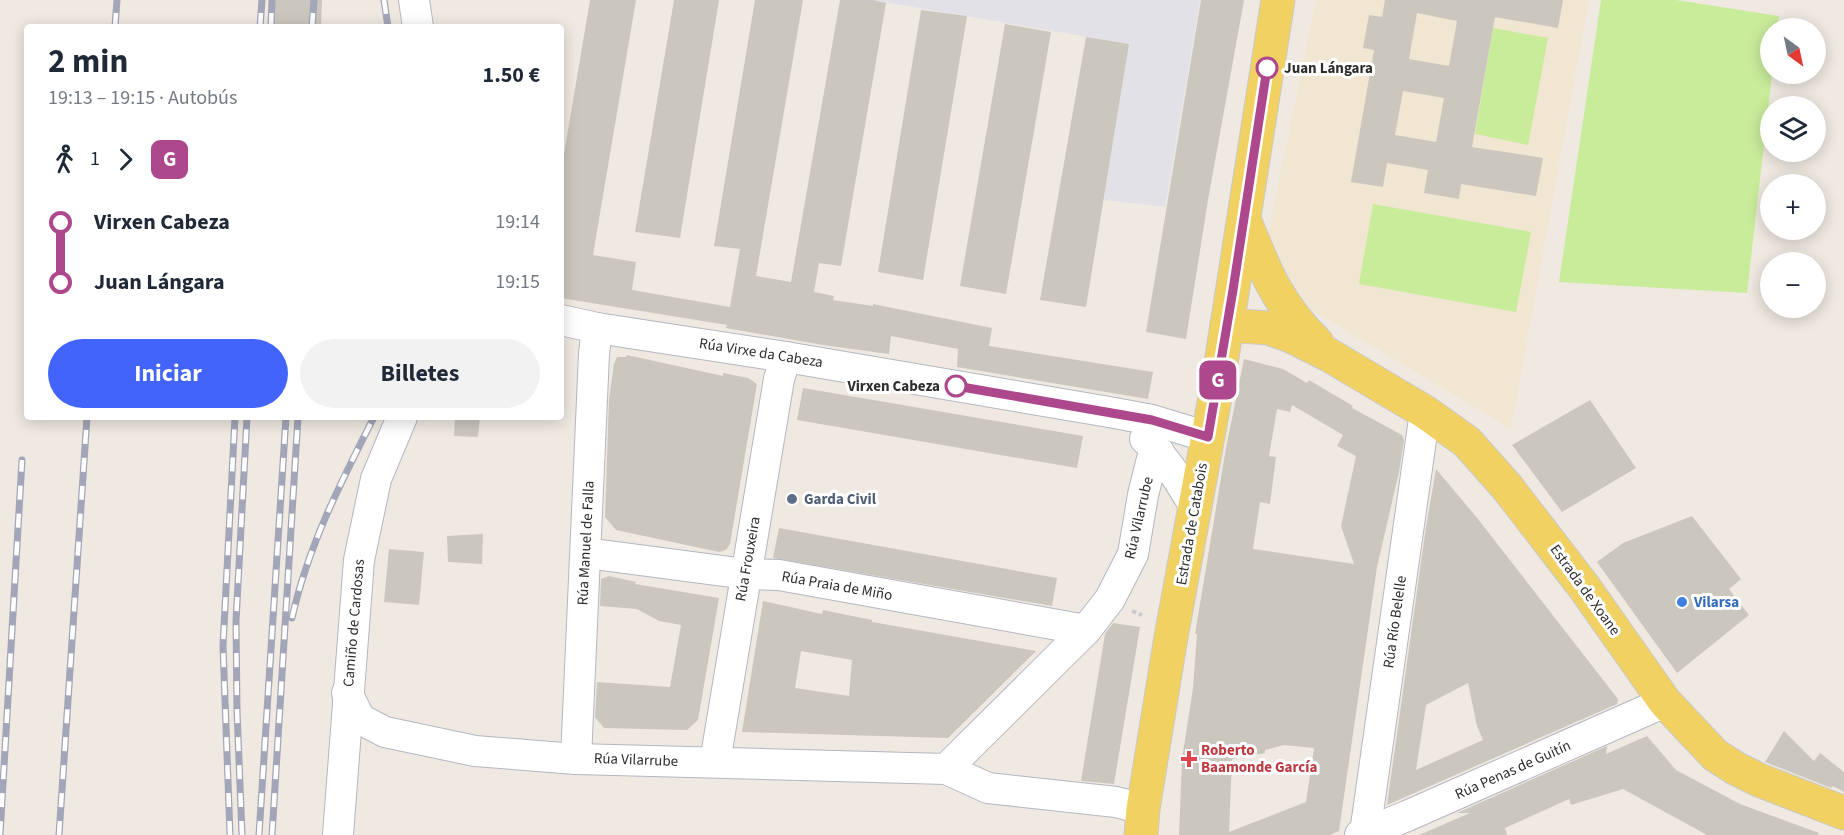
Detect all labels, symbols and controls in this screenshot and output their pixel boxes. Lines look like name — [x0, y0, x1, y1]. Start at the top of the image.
north arrow — [1760, 18, 1826, 84]
map controls — [1760, 18, 1826, 318]
text: 2 min — [48, 38, 128, 85]
marker: Juan Lángara — [1256, 57, 1278, 79]
place label: Juan Lángara — [1284, 58, 1373, 79]
text: 1.50 € — [483, 59, 540, 91]
text: 19:13 – 19:15 · Autobús — [48, 84, 237, 112]
button: layers — [1760, 96, 1826, 162]
icon: walk — [48, 143, 81, 176]
icon: forward — [109, 143, 142, 176]
text: G — [163, 144, 176, 174]
text: 1 — [90, 145, 100, 173]
button: + — [1760, 174, 1826, 240]
text: Virxen Cabeza — [94, 206, 230, 238]
text: 19:14 — [495, 208, 540, 236]
button: − — [1760, 252, 1826, 318]
text: Juan Lángara — [94, 266, 225, 298]
text: 19:15 — [495, 268, 540, 296]
street label: Rúa Virxe da Cabeza — [698, 333, 824, 373]
button: Iniciar — [48, 339, 288, 408]
button: Billetes — [300, 339, 540, 408]
line badge: G — [1198, 360, 1238, 400]
text: G — [1211, 365, 1225, 395]
marker: Virxen Cabeza — [945, 375, 967, 397]
place label: Virxen Cabeza — [846, 376, 940, 397]
street label: Estrada de Catabois — [1171, 461, 1213, 587]
street label: Rúa Vilarrube — [1119, 475, 1159, 561]
street label: Rúa Manuel de Falla — [572, 480, 600, 606]
place label: Garda Civil — [804, 489, 877, 510]
marker: Garda Civil — [785, 492, 799, 506]
street label: Rúa Frouxeira — [730, 515, 766, 603]
street label: Estrada de Xoane — [1545, 540, 1625, 640]
street label: Camiño de Cardosas — [338, 558, 370, 688]
street label: Rúa Praia de Miño — [780, 566, 894, 606]
street label: Rúa Río Belelle — [1378, 574, 1412, 670]
place label: Vilarsa — [1693, 592, 1739, 613]
marker: Vilarsa — [1675, 595, 1689, 609]
street label: Rúa Penas de Guitín — [1452, 735, 1574, 805]
place label: Roberto Baamonde García — [1201, 740, 1317, 778]
street label: Rúa Vilarrube — [593, 748, 679, 772]
marker: Roberto Baamonde García — [1182, 752, 1196, 766]

